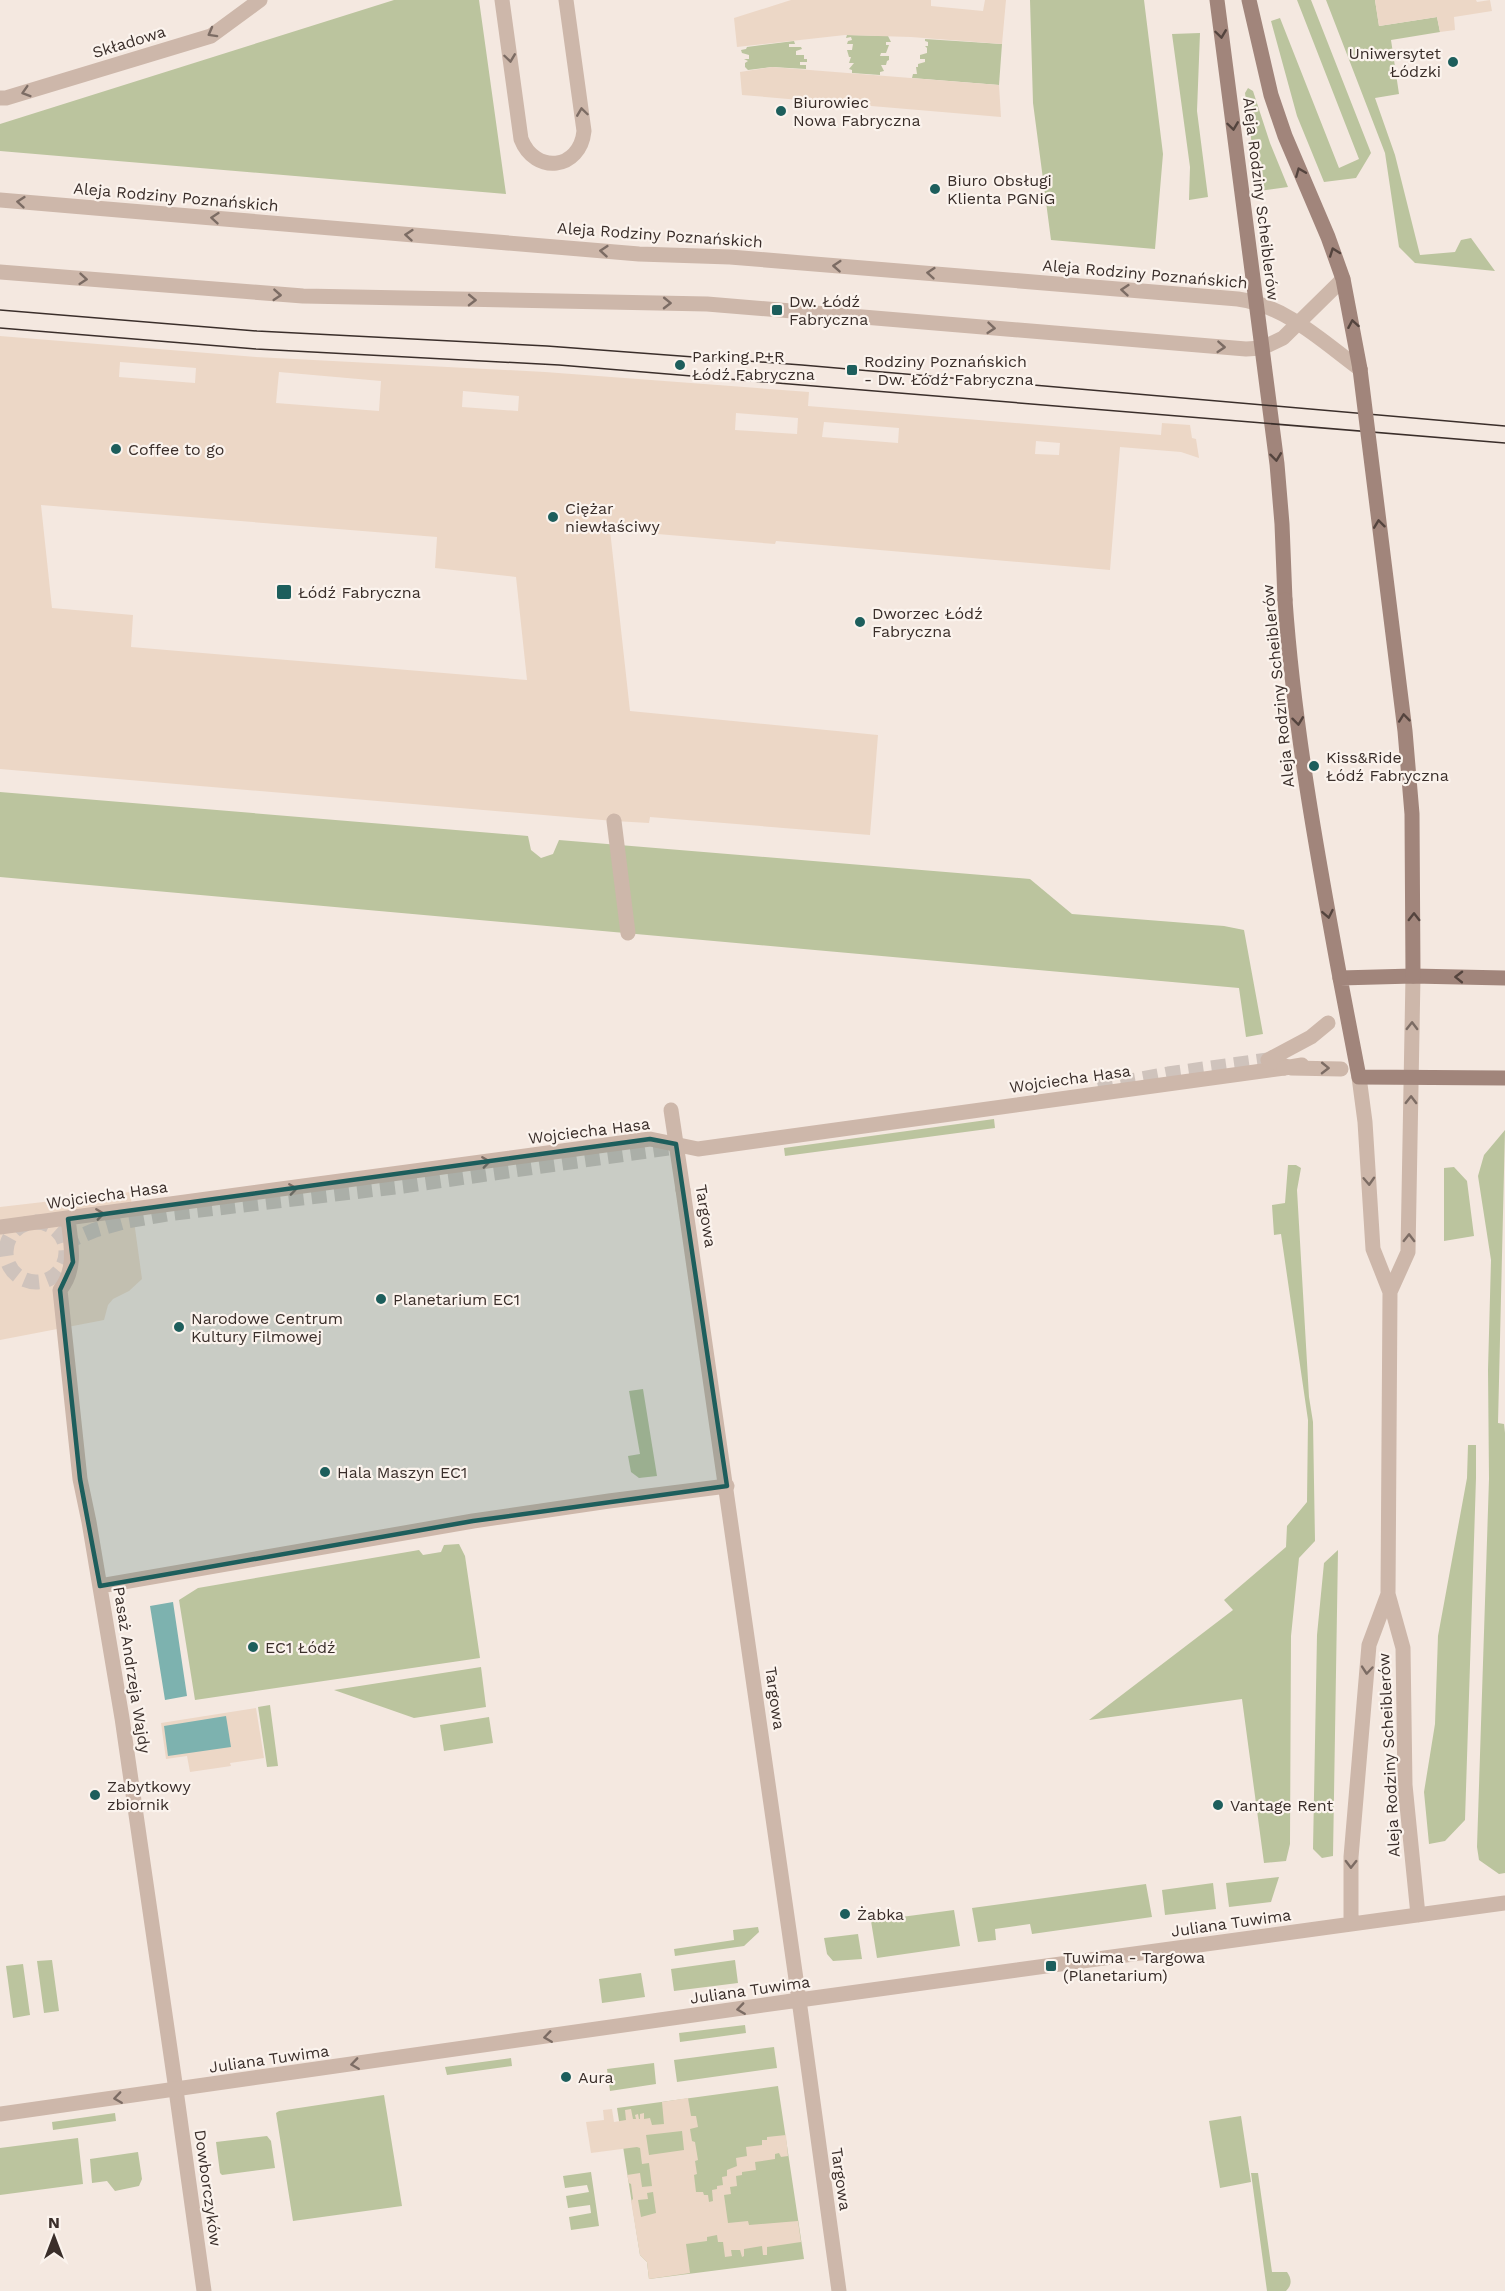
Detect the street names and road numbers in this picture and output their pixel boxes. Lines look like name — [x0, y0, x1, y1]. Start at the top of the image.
street label: Składowa — [90, 22, 168, 62]
street label: Aleja Rodziny Scheiblerów — [1239, 96, 1283, 302]
street label: Aleja Rodziny Poznańskich — [73, 179, 279, 215]
street label: Aleja Rodziny Poznańskich — [557, 218, 763, 252]
street label: Aleja Rodziny Poznańskich — [1042, 256, 1248, 292]
street label: Aleja Rodziny Scheiblerów — [1258, 583, 1298, 789]
street label: Wojciecha Hasa — [1008, 1061, 1132, 1097]
street label: Wojciecha Hasa — [527, 1114, 651, 1148]
street label: Wojciecha Hasa — [45, 1177, 169, 1213]
street label: Targowa — [692, 1183, 720, 1249]
street label: Pasaż Andrzeja Wajdy — [109, 1585, 155, 1756]
street label: Aleja Rodziny Scheiblerów — [1374, 1652, 1404, 1858]
street label: Targowa — [761, 1665, 789, 1731]
street label: Juliana Tuwima — [1170, 1905, 1292, 1941]
street label: Juliana Tuwima — [689, 1972, 811, 2008]
street label: Juliana Tuwima — [208, 2041, 330, 2077]
street label: Dowborczyków — [190, 2129, 226, 2247]
street label: Targowa — [827, 2146, 855, 2212]

